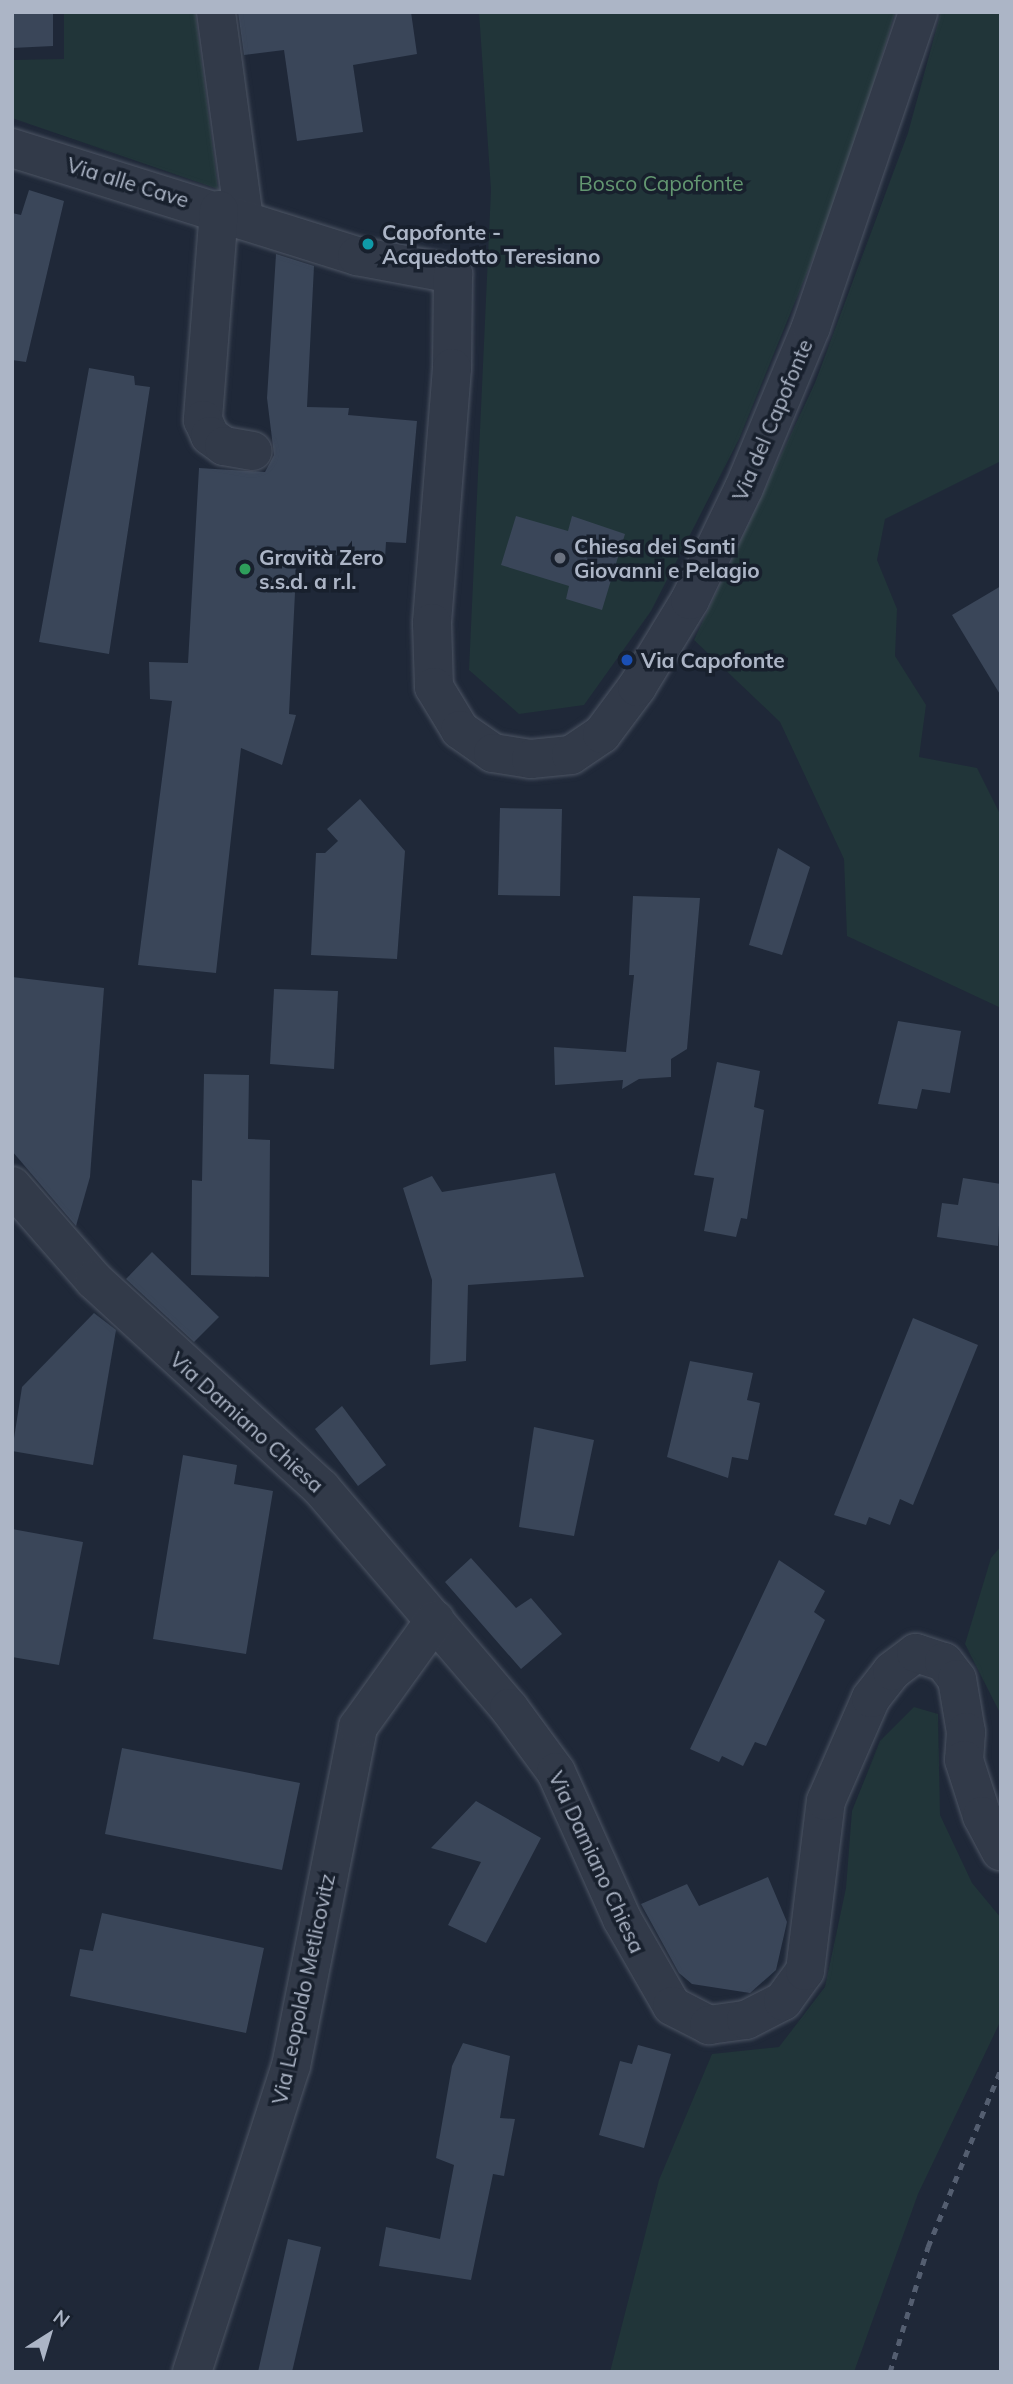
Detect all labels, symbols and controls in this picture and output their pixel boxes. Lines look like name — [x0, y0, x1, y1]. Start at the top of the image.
street label: Via alle Cave — [64, 152, 192, 212]
park label: Bosco Capofonte — [578, 170, 744, 196]
place label: Capofonte - Acquedotto Teresiano — [382, 219, 600, 269]
marker: Capofonte - Acquedotto Teresiano — [360, 236, 376, 252]
street label: Via del Capofonte — [727, 335, 817, 505]
place label: Chiesa dei Santi Giovanni e Pelagio — [574, 533, 760, 583]
place label: Gravità Zero s.s.d. a r.l. — [259, 544, 384, 594]
marker: Chiesa dei Santi Giovanni e Pelagio — [552, 550, 568, 566]
marker: Gravità Zero s.s.d. a r.l. — [237, 561, 253, 577]
place label: Via Capofonte — [641, 647, 785, 673]
marker: Via Capofonte — [619, 652, 635, 668]
street label: Via Damiano Chiesa — [165, 1346, 329, 1498]
street label: Via Damiano Chiesa — [544, 1767, 650, 1957]
street label: Via Leopoldo Metlicovitz — [266, 1871, 340, 2107]
north arrow — [14, 2300, 84, 2370]
text: N — [49, 2304, 75, 2332]

